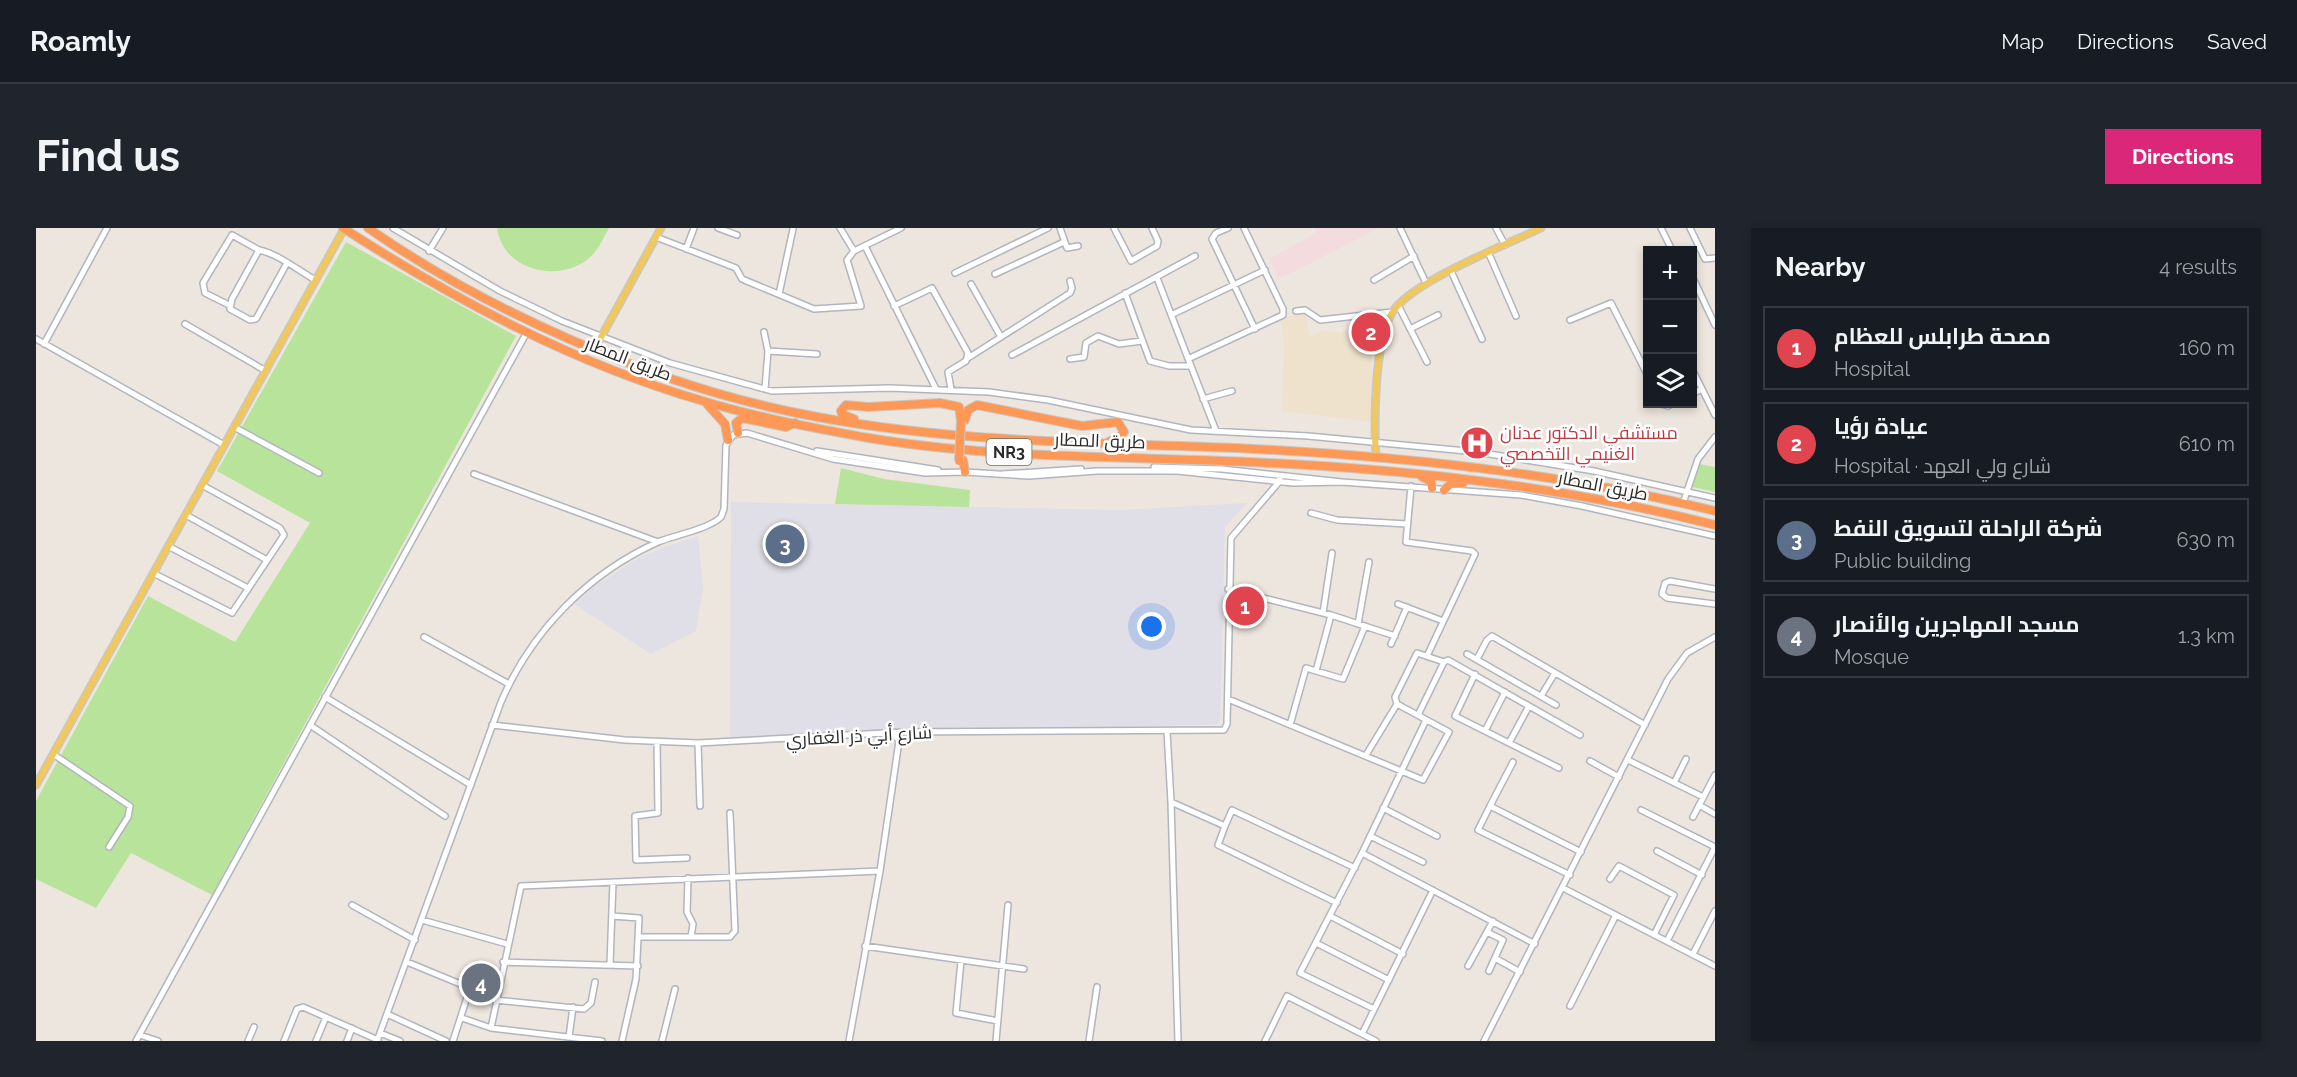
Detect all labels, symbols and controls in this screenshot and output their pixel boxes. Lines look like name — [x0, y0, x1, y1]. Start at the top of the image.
text: Roamly — [30, 25, 131, 58]
text: Map — [2001, 29, 2044, 54]
text: Directions — [2077, 29, 2174, 54]
text: Saved — [2207, 29, 2267, 54]
button: Directions — [2105, 129, 2261, 184]
text: Find us — [36, 132, 180, 181]
map controls — [1643, 246, 1697, 408]
button: + — [1643, 246, 1697, 300]
text: Nearby — [1775, 252, 1865, 282]
text: 4 results — [2159, 255, 2237, 279]
button: − — [1643, 300, 1697, 354]
pin: 2 — [1352, 310, 1390, 354]
text: مصحة طرابلس للعظام — [1834, 323, 2051, 349]
street label: طريق المطار — [580, 332, 675, 387]
text: 1 — [1792, 336, 1801, 360]
text: 160 m — [2179, 336, 2235, 360]
button: layers — [1643, 354, 1697, 408]
text: Hospital — [1834, 357, 1910, 381]
text: عيادة رؤيا — [1834, 413, 1929, 439]
place label: مستشفي الدكتور عدنان الغنيمي التخصصي — [1500, 422, 1678, 468]
hospital icon: مستشفي الدكتور عدنان الغنيمي التخصصي — [1459, 425, 1495, 461]
street label: طريق المطار — [1053, 428, 1146, 455]
text: 2 — [1791, 432, 1802, 456]
text: 610 m — [2179, 432, 2235, 456]
road number: NR3 — [986, 439, 1032, 465]
text: Hospital · شارع ولي العهد — [1834, 454, 2051, 478]
street label: طريق المطار — [1555, 466, 1650, 506]
text: شركة الراحلة لتسويق النفط — [1834, 515, 2103, 541]
pin: 3 — [766, 522, 804, 566]
text: 3 — [1791, 528, 1802, 552]
text: 630 m — [2177, 528, 2235, 552]
text: Public building — [1834, 549, 1971, 573]
pin: 1 — [1226, 584, 1264, 628]
text: مسجد المهاجرين والأنصار — [1834, 611, 2079, 637]
your location — [1137, 612, 1166, 641]
text: 4 — [1791, 624, 1802, 648]
text: 1.3 km — [2178, 624, 2235, 648]
text: Mosque — [1834, 645, 1909, 669]
street label: شارع أبي ذر الغفاري — [785, 721, 933, 754]
pin: 4 — [462, 960, 500, 1005]

